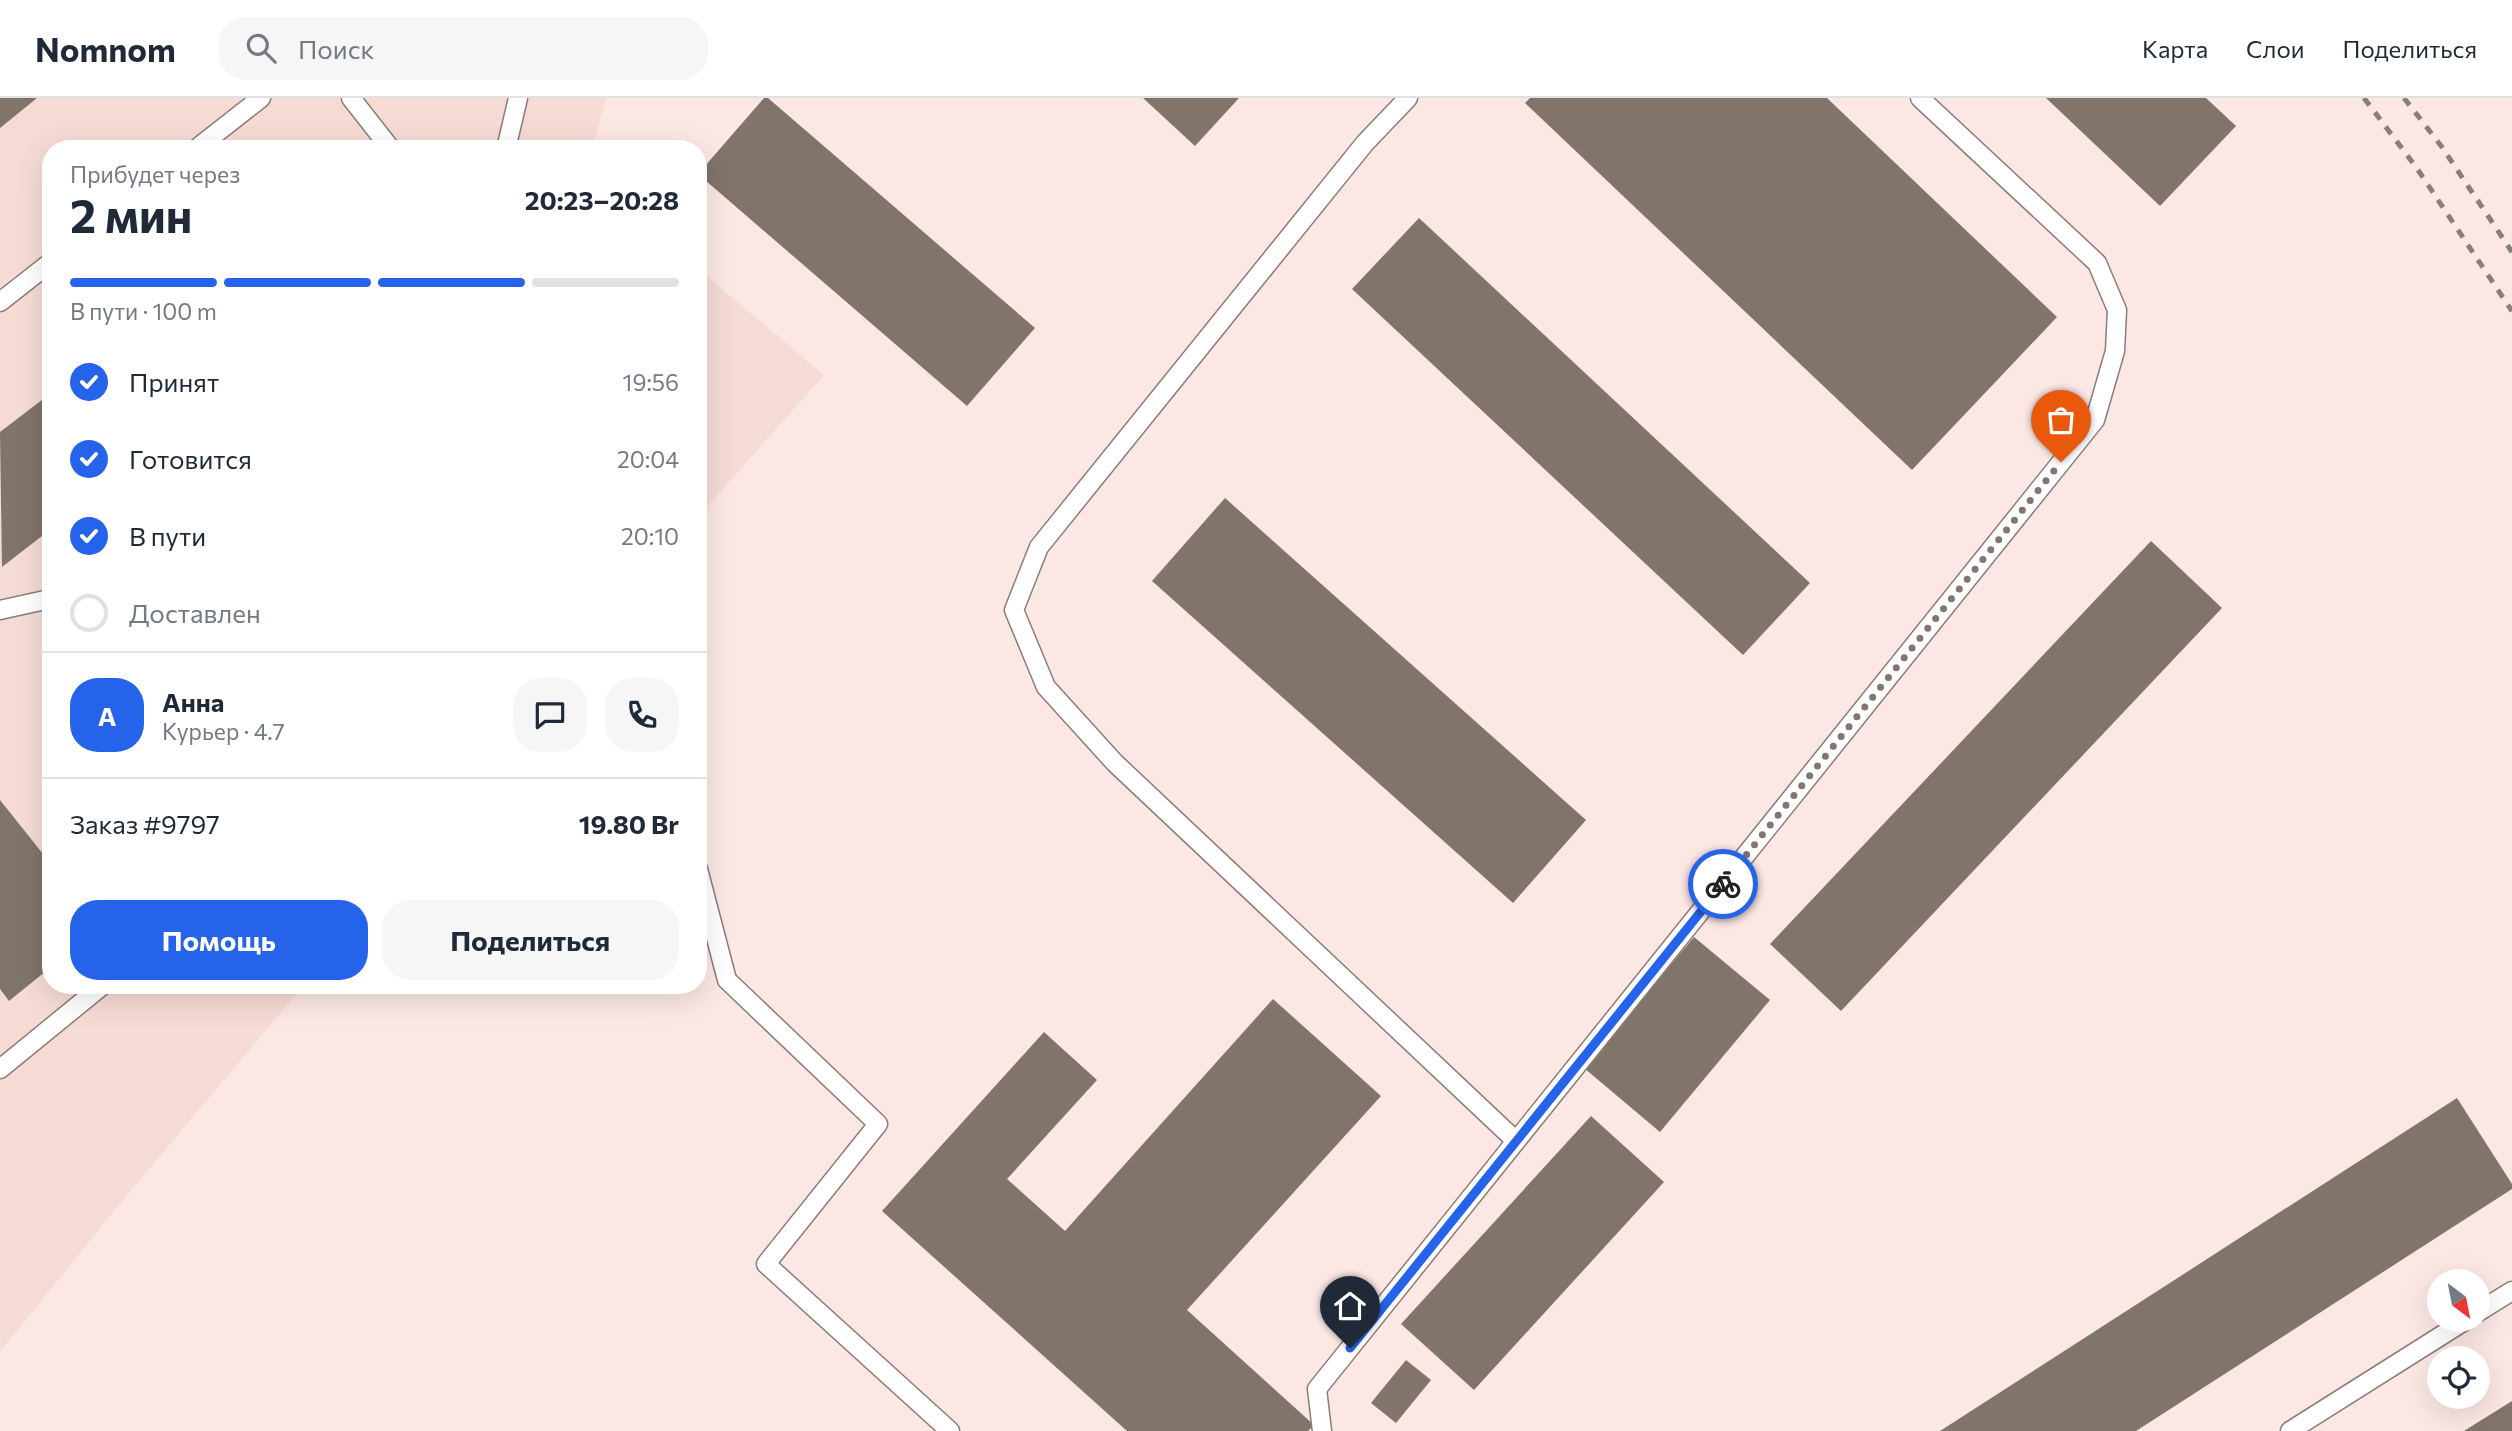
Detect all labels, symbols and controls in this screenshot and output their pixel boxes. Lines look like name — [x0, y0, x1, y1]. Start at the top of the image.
search box — [218, 17, 708, 80]
text: Nomnom — [35, 28, 176, 69]
icon: search — [242, 29, 280, 67]
text: Поиск — [298, 33, 375, 64]
text: Карта — [2142, 34, 2208, 63]
text: Слои — [2246, 34, 2304, 63]
text: Поделиться — [2342, 34, 2477, 63]
text: Прибудет через — [70, 160, 240, 188]
text: 20:23–20:28 — [525, 184, 679, 215]
text: 2 мин — [70, 186, 192, 242]
text: В пути · 100 m — [70, 297, 217, 325]
icon: check — [70, 363, 108, 401]
text: Принят — [129, 366, 219, 397]
text: 19:56 — [623, 368, 679, 396]
pin — [2031, 390, 2091, 462]
icon: bag — [2042, 401, 2080, 439]
icon: check — [70, 440, 108, 478]
text: Готовится — [129, 443, 252, 474]
text: 20:04 — [617, 445, 679, 473]
icon: check — [70, 517, 108, 555]
text: В пути — [129, 520, 206, 551]
text: 20:10 — [621, 522, 679, 550]
text: Доставлен — [129, 597, 261, 628]
button: chat — [513, 678, 587, 752]
button: phone — [605, 678, 679, 752]
text: Анна — [162, 686, 224, 717]
text: А — [98, 700, 116, 731]
text: Курьер · 4.7 — [162, 717, 285, 745]
text: Заказ #9797 — [70, 808, 220, 839]
text: 19.80 Br — [579, 808, 679, 839]
courier — [1688, 849, 1758, 919]
icon: bike — [1704, 865, 1742, 903]
button: Помощь — [70, 900, 368, 980]
button: Поделиться — [382, 900, 679, 980]
north arrow — [2427, 1269, 2490, 1332]
map controls — [2427, 1269, 2490, 1409]
pin — [1320, 1276, 1380, 1348]
icon: home — [1331, 1287, 1369, 1325]
button: locate — [2427, 1346, 2490, 1409]

